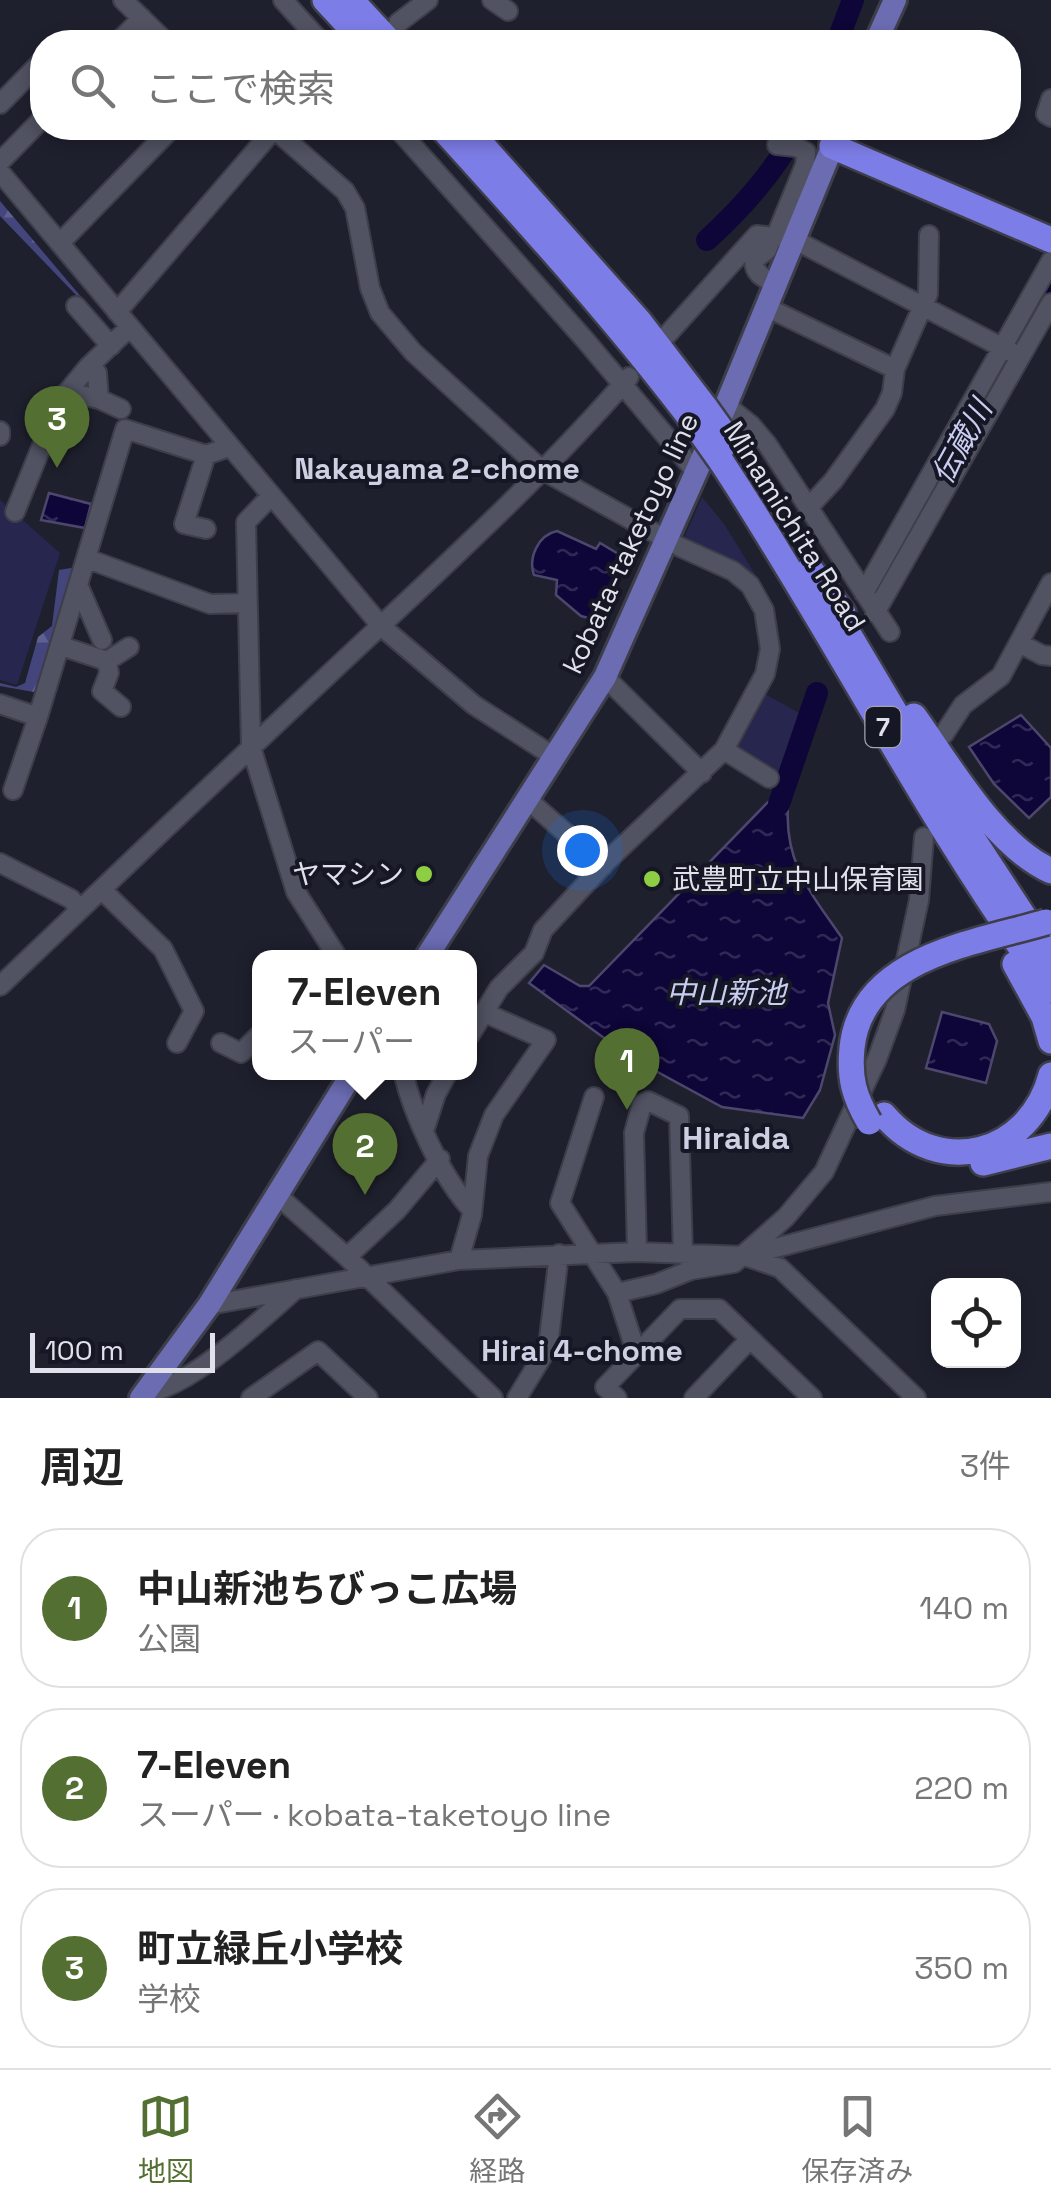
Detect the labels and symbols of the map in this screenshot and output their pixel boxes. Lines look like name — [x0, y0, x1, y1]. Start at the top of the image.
pin: 3 — [24, 386, 90, 468]
water label: 伝蔵川 — [923, 390, 1002, 491]
street label: kobata-taketoyo line — [554, 407, 706, 679]
street label: Minamichita Road — [716, 414, 874, 638]
district label: Nakayama 2-chome — [294, 449, 580, 488]
road number: 7 — [866, 707, 900, 747]
your location — [557, 825, 608, 876]
place label: ヤマシン — [292, 856, 404, 892]
place label: 武豊町立中山保育園 — [672, 861, 924, 897]
marker: ヤマシン — [413, 863, 435, 885]
marker: 武豊町立中山保育園 — [641, 868, 663, 890]
water label: 中山新池 — [666, 973, 789, 1012]
pin: 1 — [594, 1028, 660, 1110]
pin: 2 — [332, 1112, 398, 1195]
district label: Hiraida — [682, 1118, 790, 1158]
scale bar — [30, 1328, 215, 1372]
district label: Hirai 4-chome — [481, 1331, 683, 1370]

